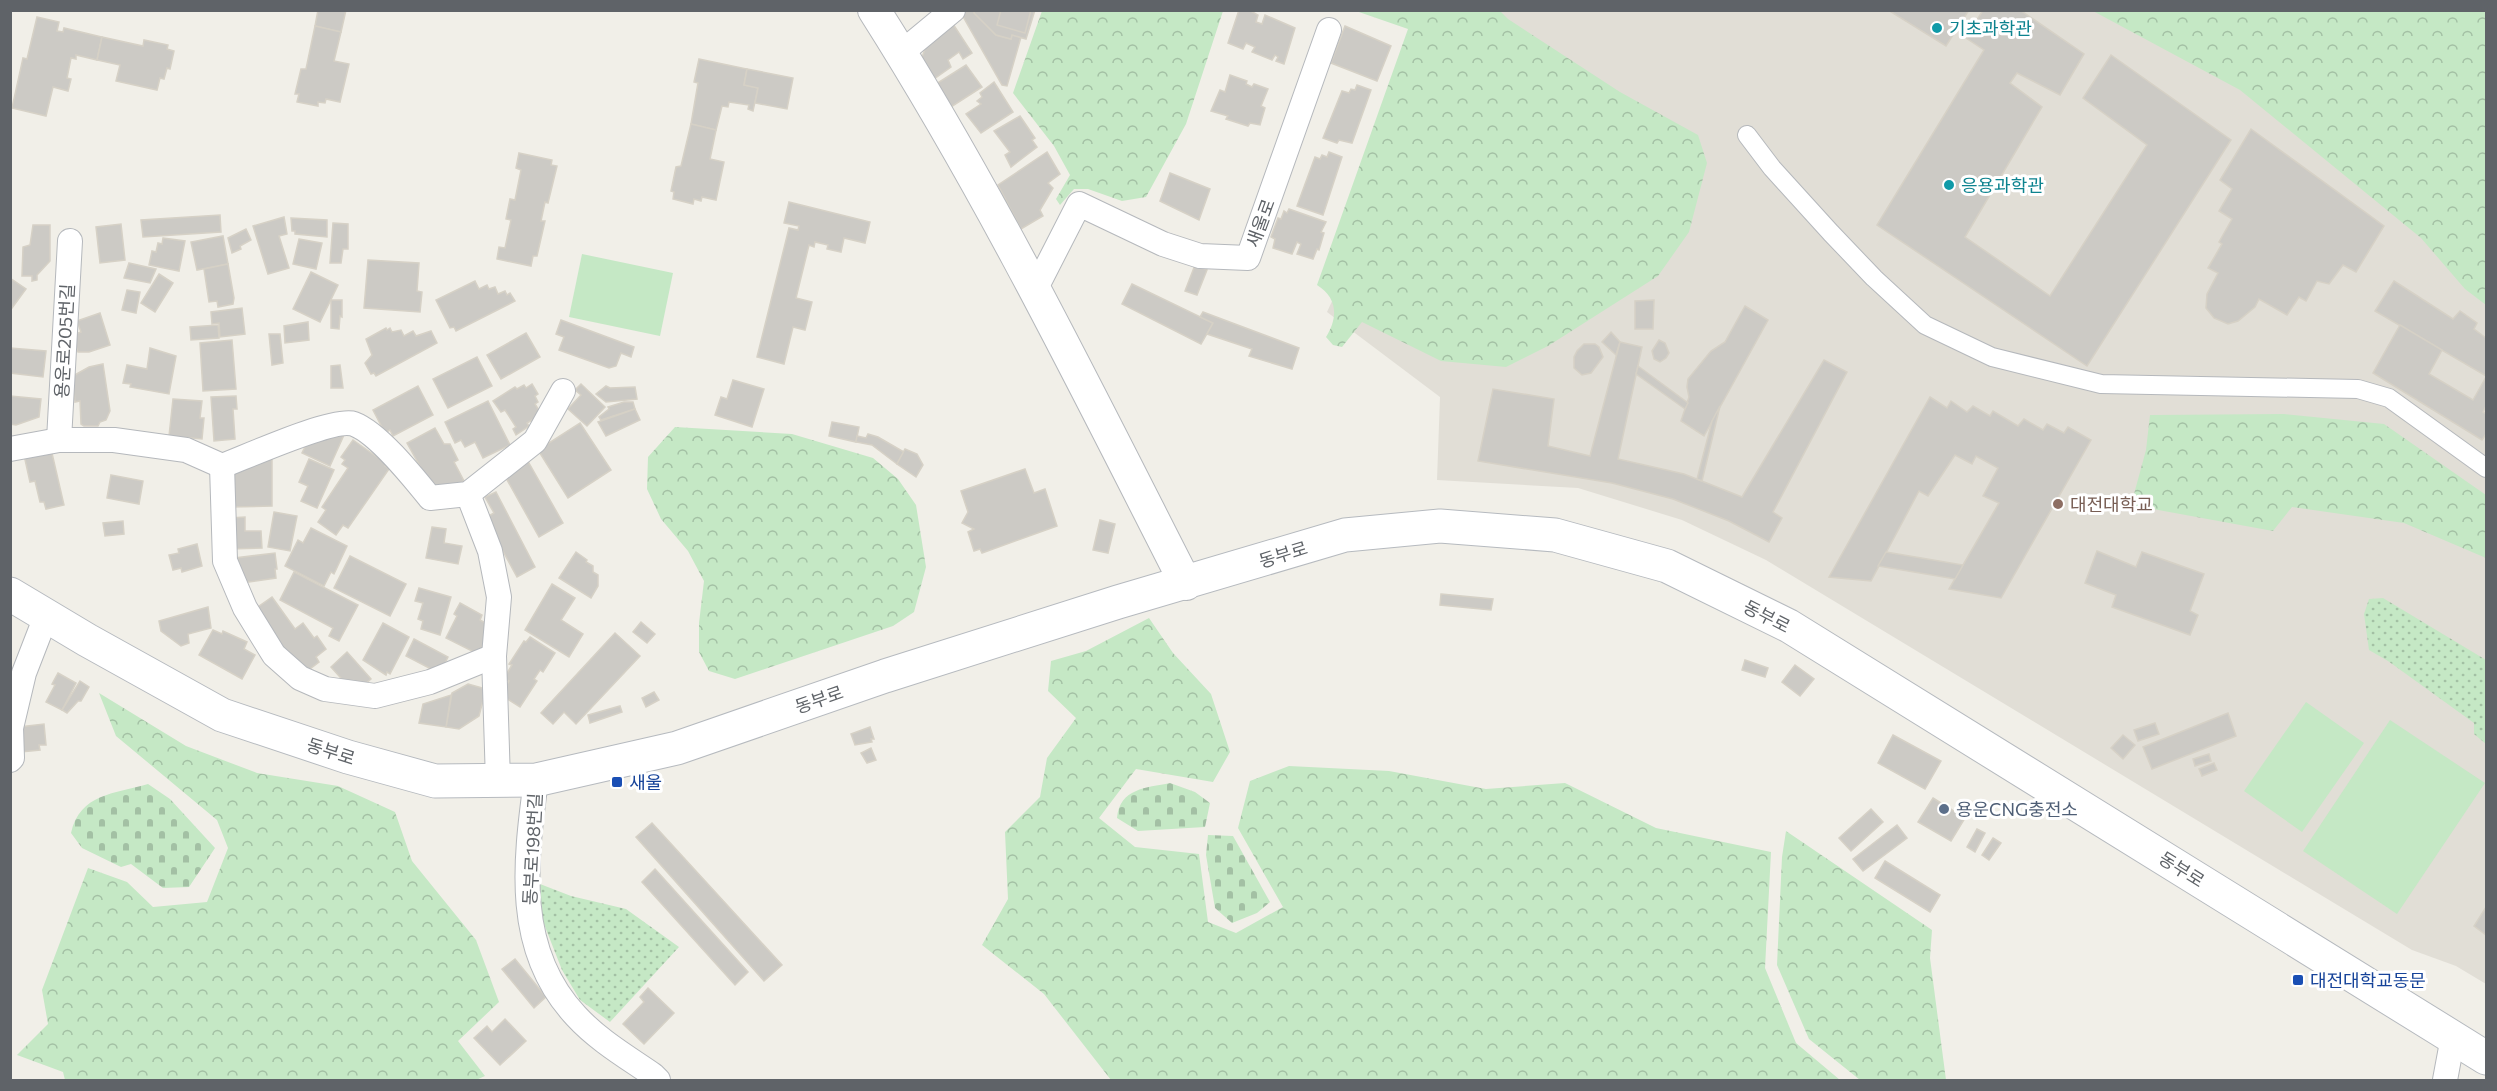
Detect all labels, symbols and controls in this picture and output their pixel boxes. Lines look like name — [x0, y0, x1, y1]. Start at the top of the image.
place label: 기초과학관 — [1949, 17, 2032, 39]
marker: 기초과학관 — [1930, 21, 1944, 35]
place label: 응용과학관 — [1961, 174, 2044, 196]
marker: 응용과학관 — [1942, 178, 1956, 192]
street label: 새울로 — [1241, 196, 1279, 250]
street label: 용운로205번길 — [50, 283, 78, 399]
place label: 대전대학교 — [2070, 493, 2153, 515]
marker: 대전대학교 — [2051, 497, 2065, 511]
street label: 동부로 — [1256, 536, 1310, 572]
street label: 동부로 — [1740, 595, 1794, 637]
street label: 동부로 — [792, 681, 846, 717]
street label: 동부로 — [304, 733, 358, 769]
place label: 새울 — [629, 771, 662, 793]
marker: 새울 — [610, 775, 624, 789]
street label: 동부로198번길 — [518, 792, 546, 906]
place label: 용운CNG충전소 — [1956, 798, 2078, 820]
marker: 용운CNG충전소 — [1937, 802, 1951, 816]
street label: 동부로 — [2155, 847, 2209, 891]
place label: 대전대학교동문 — [2310, 969, 2426, 991]
marker: 대전대학교동문 — [2291, 973, 2305, 987]

